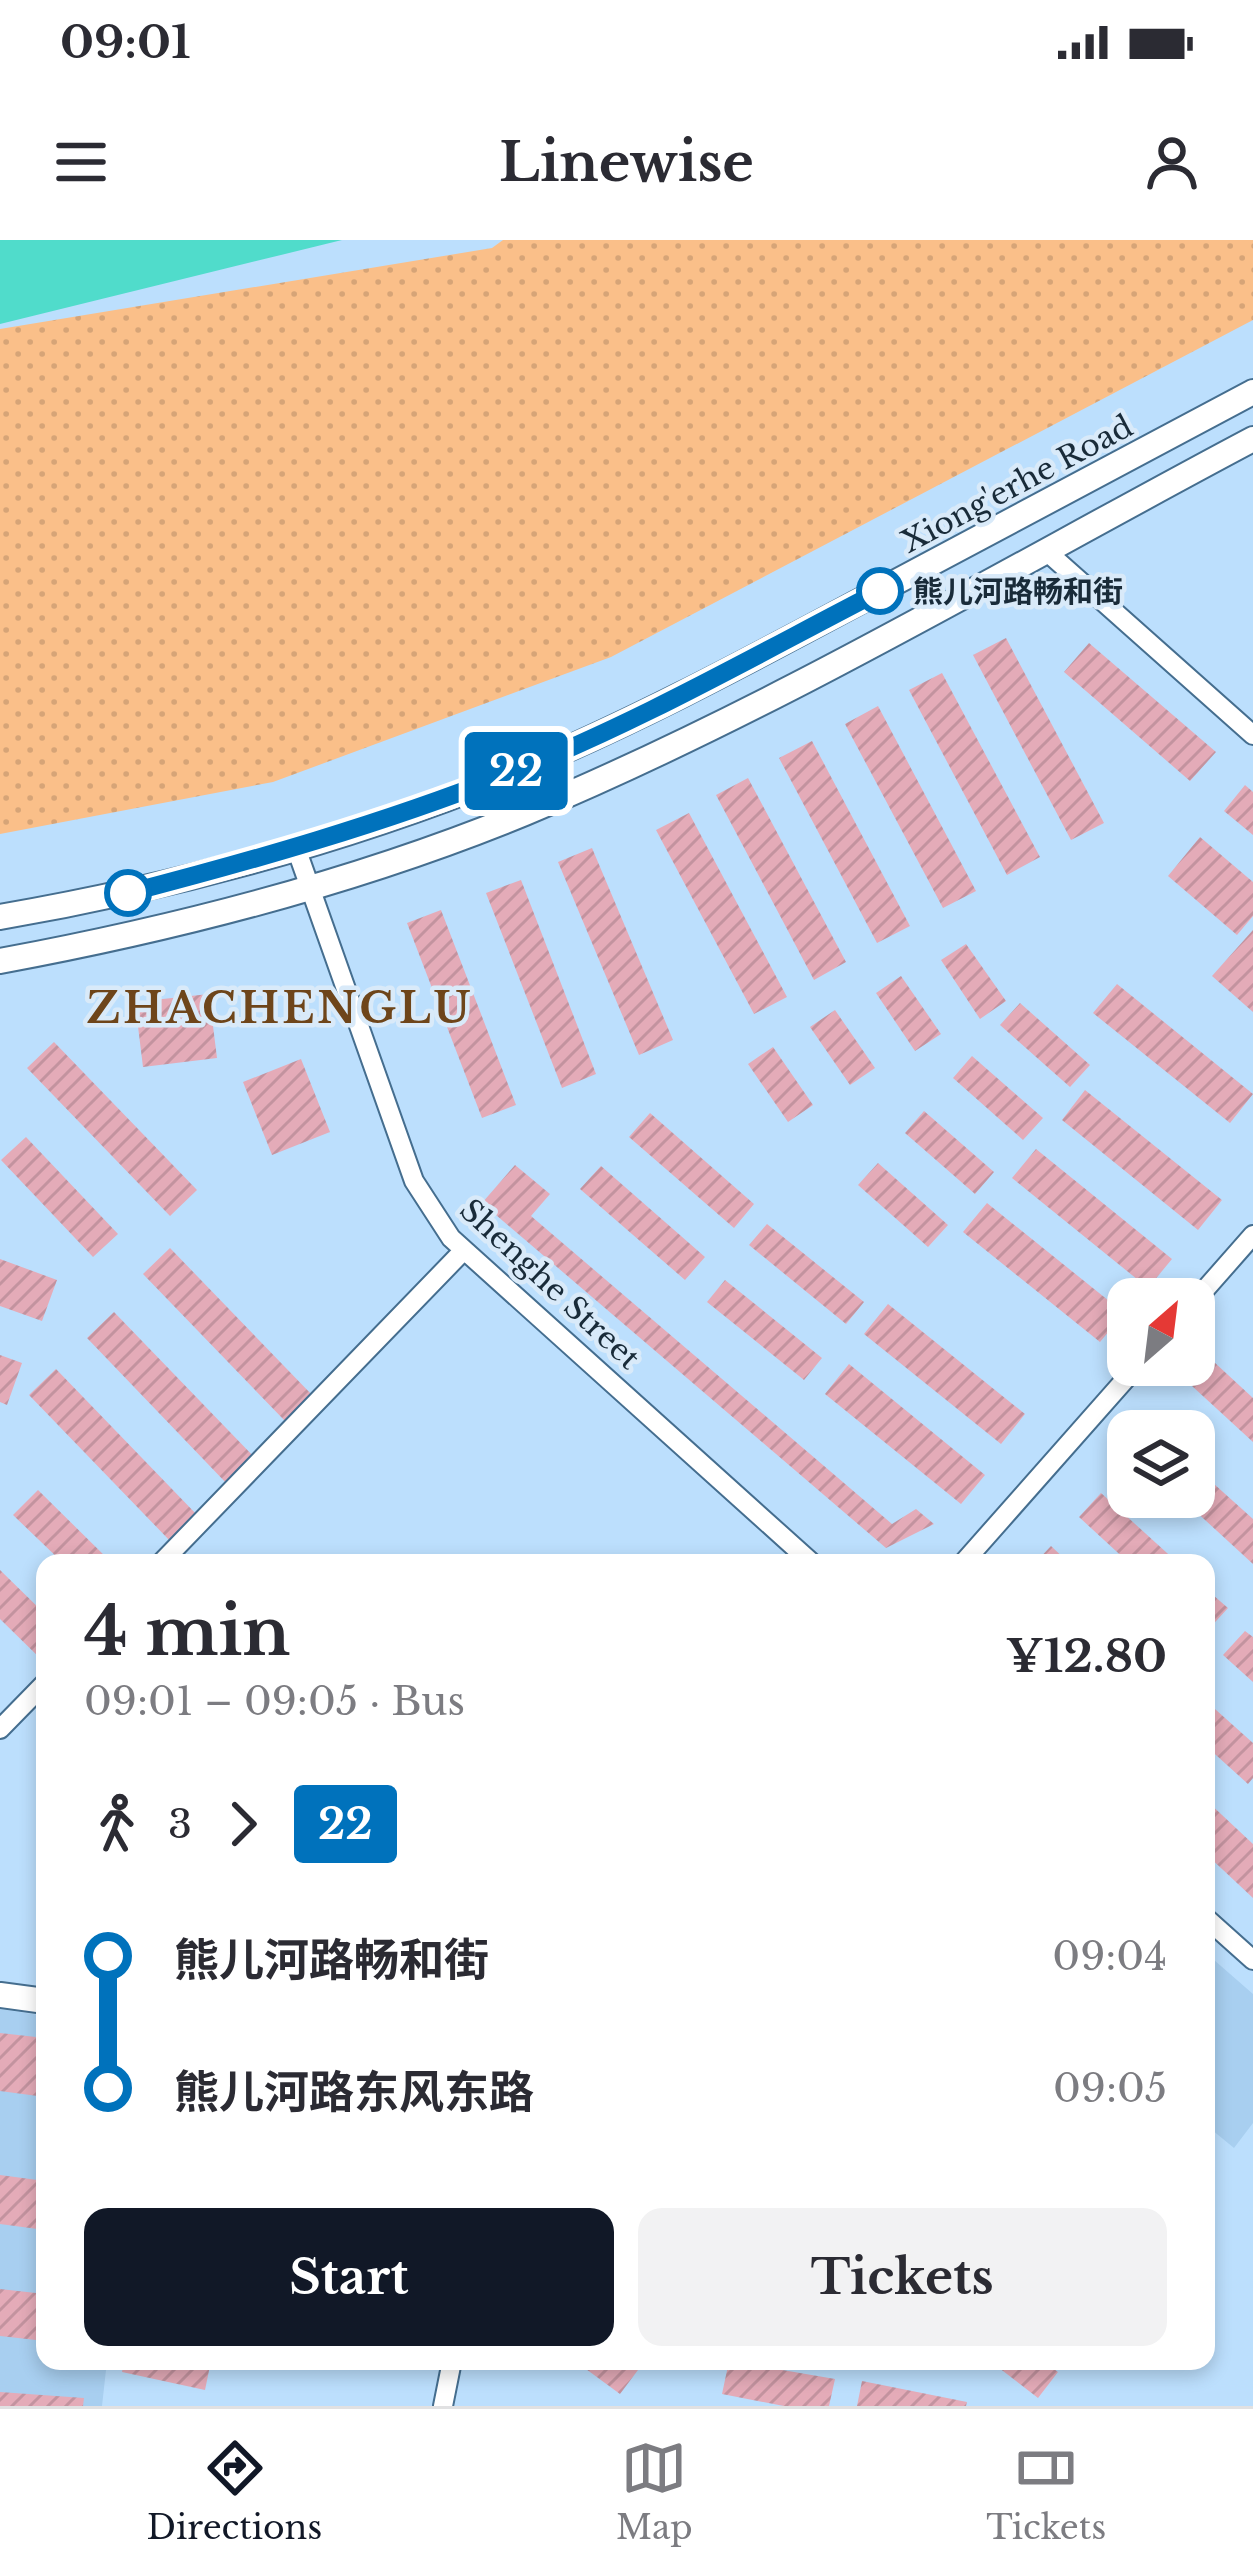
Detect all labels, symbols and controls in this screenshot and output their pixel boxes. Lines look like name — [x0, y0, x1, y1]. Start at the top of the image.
text: 09:01 — [60, 14, 191, 70]
icon: menu — [48, 129, 114, 195]
text: Linewise — [499, 129, 754, 196]
icon: person — [1139, 129, 1205, 195]
street label: Xiong'erhe Road — [895, 407, 1139, 561]
marker: 熊儿河路畅和街 — [858, 569, 902, 613]
place label: 熊儿河路畅和街 — [913, 573, 1123, 610]
line badge: 22 — [462, 732, 570, 810]
text: 22 — [489, 745, 543, 797]
unlabelled marker — [106, 871, 150, 915]
district label: ZHACHENGLU — [87, 982, 473, 1034]
street label: Shenghe Street — [452, 1191, 648, 1377]
north arrow — [1107, 1278, 1215, 1386]
map controls — [1107, 1278, 1215, 1518]
button: layers — [1107, 1410, 1215, 1518]
text: 4 min — [84, 1591, 290, 1673]
text: ¥12.80 — [1006, 1628, 1167, 1684]
text: 09:01 – 09:05 · Bus — [84, 1677, 465, 1726]
icon: walk — [84, 1791, 150, 1857]
icon: forward — [210, 1791, 276, 1857]
text: 22 — [318, 1798, 373, 1850]
text: 3 — [168, 1800, 192, 1849]
text: 熊儿河路畅和街 — [174, 1932, 489, 1988]
text: 09:04 — [1052, 1932, 1167, 1981]
text: 熊儿河路东风东路 — [174, 2064, 534, 2120]
text: 09:05 — [1053, 2064, 1167, 2113]
button: Start — [84, 2208, 614, 2346]
button: Tickets — [638, 2208, 1167, 2346]
tab: Directions — [147, 2435, 322, 2548]
tab: Map — [616, 2435, 693, 2548]
tab: Tickets — [986, 2435, 1106, 2548]

